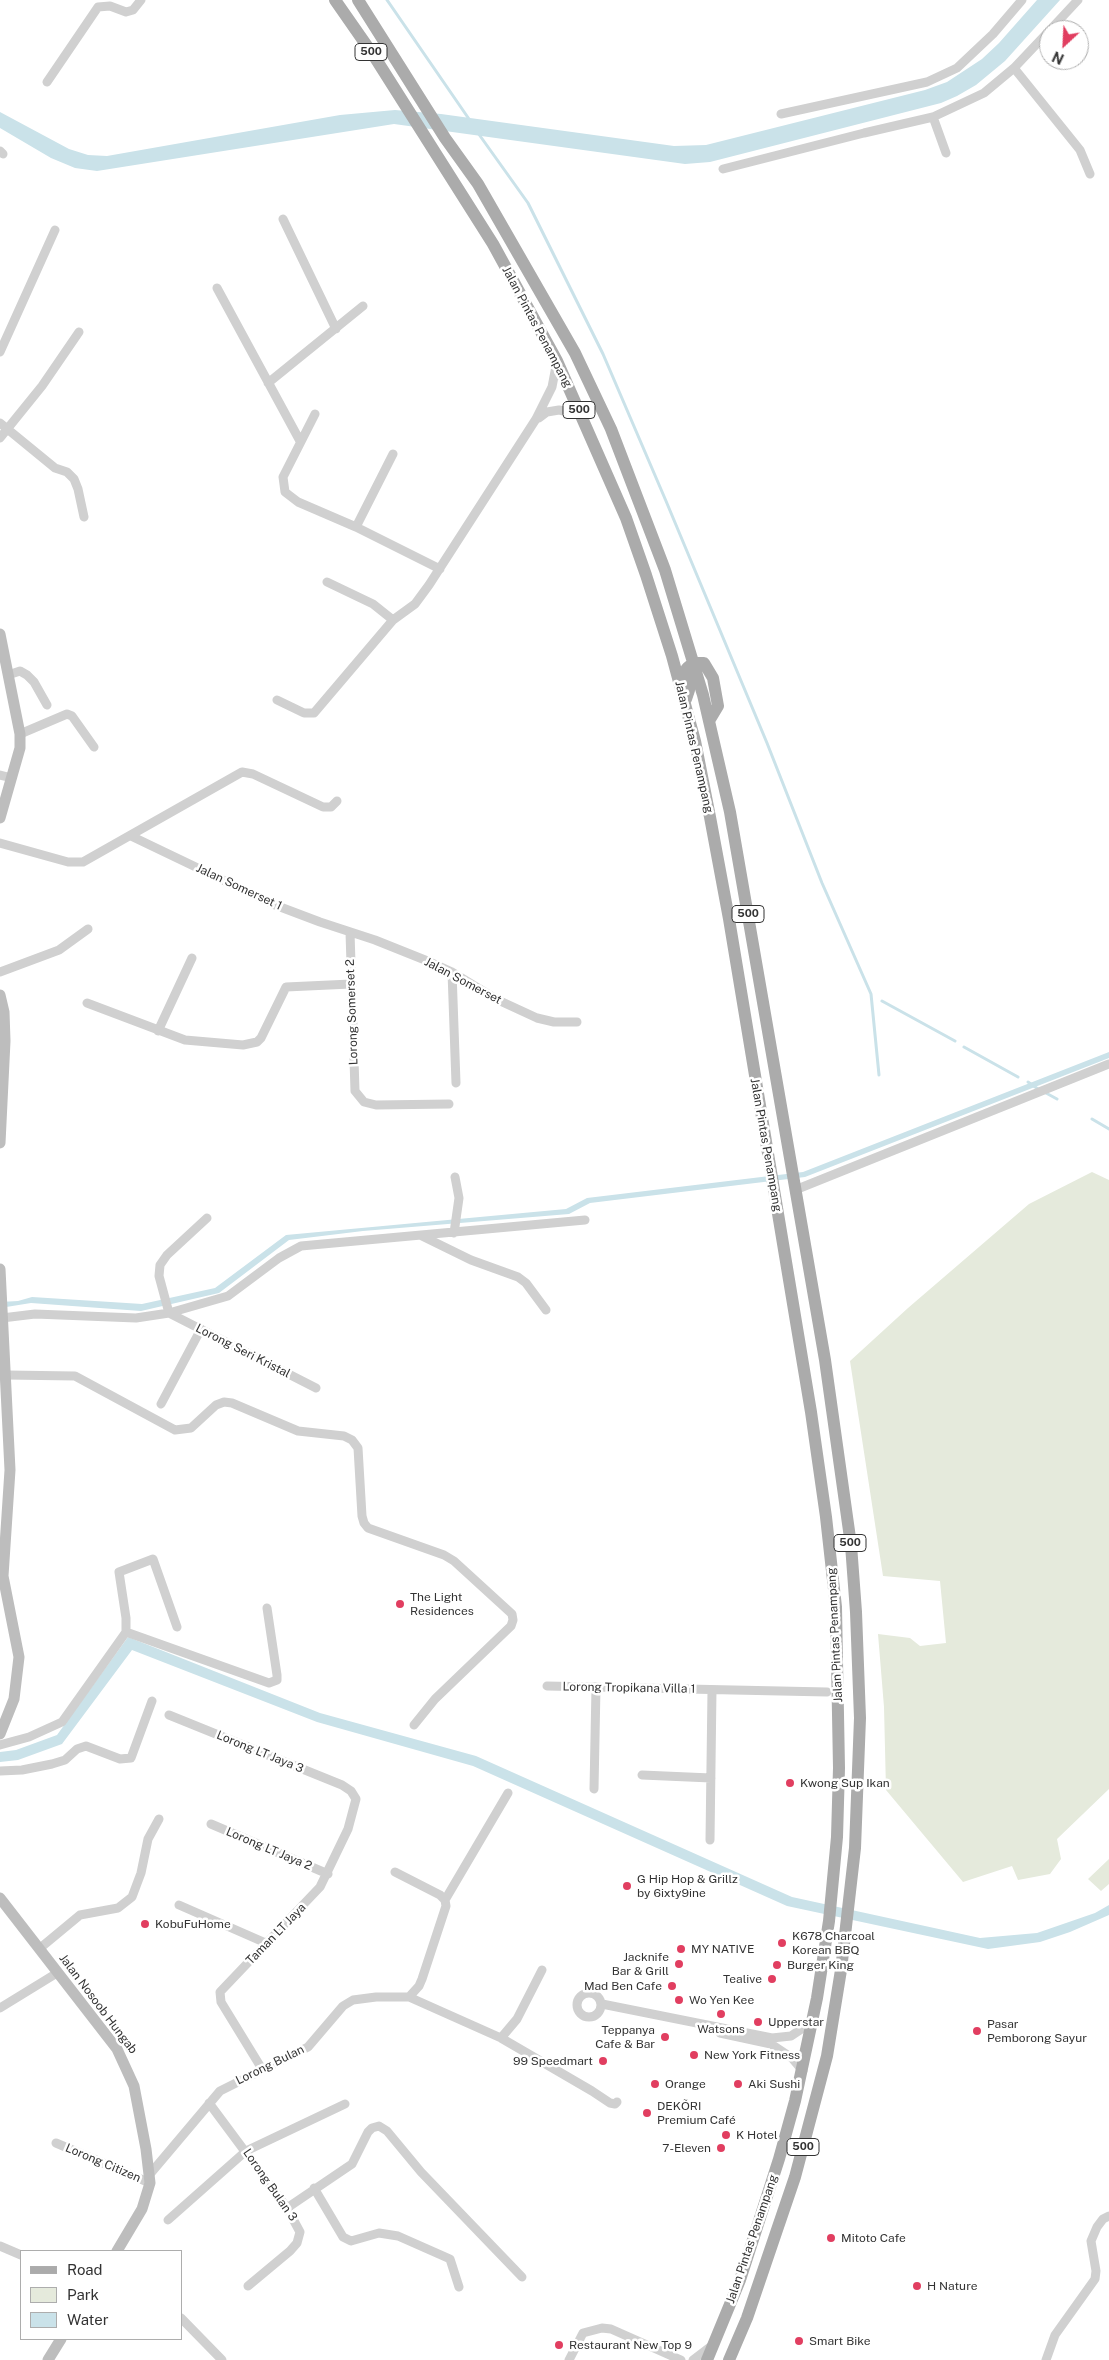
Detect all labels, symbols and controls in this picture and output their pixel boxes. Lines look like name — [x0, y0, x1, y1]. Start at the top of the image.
north arrow — [1039, 20, 1089, 70]
road number: 500 — [355, 44, 387, 61]
text: N — [1050, 48, 1066, 67]
street label: Jalan Pintas Penampang — [499, 264, 575, 390]
road number: 500 — [563, 402, 595, 418]
street label: Jalan Pintas Penampang — [672, 679, 716, 815]
street label: Jalan Somerset 1 — [194, 861, 284, 913]
road number: 500 — [732, 906, 764, 922]
street label: Jalan Somerset — [422, 955, 504, 1007]
street label: Lorong Somerset 2 — [343, 959, 361, 1065]
street label: Jalan Pintas Penampang — [747, 1077, 785, 1213]
street label: Lorong Seri Kristal — [193, 1321, 293, 1381]
road number: 500 — [834, 1535, 866, 1552]
street label: Jalan Pintas Penampang — [824, 1567, 846, 1703]
place label: The Light Residences — [410, 1590, 474, 1618]
marker: The Light Residences — [394, 1598, 406, 1610]
street label: Lorong Tropikana Villa 1 — [563, 1680, 695, 1696]
street label: Lorong LT Jaya 3 — [214, 1728, 306, 1776]
place label: Kwong Sup Ikan — [800, 1776, 890, 1790]
marker: Kwong Sup Ikan — [784, 1777, 796, 1789]
street label: Lorong LT Jaya 2 — [224, 1824, 314, 1874]
place label: G Hip Hop & Grillz by 6ixty9ine — [637, 1872, 738, 1900]
marker: G Hip Hop & Grillz by 6ixty9ine — [621, 1880, 633, 1892]
street label: Taman LT Jaya — [243, 1900, 309, 1968]
place label: KobuFuHome — [155, 1917, 231, 1931]
marker: KobuFuHome — [139, 1918, 151, 1930]
place label: K678 Charcoal Korean BBQ — [792, 1929, 875, 1957]
marker: K678 Charcoal Korean BBQ — [776, 1937, 788, 1949]
place label: MY NATIVE — [691, 1942, 754, 1956]
marker: MY NATIVE — [675, 1943, 687, 1955]
place label: Jacknife Bar & Grill — [612, 1950, 669, 1978]
street label: Jalan Nosoob Hungab — [56, 1951, 140, 2057]
marker: Jacknife Bar & Grill — [673, 1958, 685, 1970]
place label: Burger King — [787, 1958, 854, 1972]
marker: Burger King — [771, 1959, 783, 1971]
place label: Tealive — [723, 1972, 762, 1986]
marker: Tealive — [766, 1973, 778, 1985]
place label: Mad Ben Cafe — [584, 1979, 662, 1993]
marker: Mad Ben Cafe — [666, 1980, 678, 1992]
place label: Wo Yen Kee — [689, 1993, 754, 2007]
marker: Wo Yen Kee — [673, 1994, 685, 2006]
marker: Watsons — [715, 2008, 727, 2020]
place label: Upperstar — [768, 2015, 824, 2029]
marker: Upperstar — [752, 2016, 764, 2028]
place label: Pasar Pemborong Sayur — [987, 2017, 1087, 2045]
place label: Watsons — [697, 2022, 745, 2036]
place label: Teppanya Cafe & Bar — [595, 2023, 655, 2051]
marker: Pasar Pemborong Sayur — [971, 2025, 983, 2037]
marker: Teppanya Cafe & Bar — [659, 2031, 671, 2043]
street label: Lorong Bulan — [233, 2042, 307, 2088]
place label: New York Fitness — [704, 2048, 800, 2062]
marker: New York Fitness — [688, 2049, 700, 2061]
place label: 99 Speedmart — [513, 2054, 593, 2068]
marker: 99 Speedmart — [597, 2055, 609, 2067]
place label: Orange — [665, 2077, 706, 2091]
place label: Aki Sushi — [748, 2077, 800, 2091]
marker: Orange — [649, 2078, 661, 2090]
marker: Aki Sushi — [732, 2078, 744, 2090]
place label: DEKÕRI Premium Café — [657, 2099, 736, 2127]
marker: DEKÕRI Premium Café — [641, 2107, 653, 2119]
place label: K Hotel — [736, 2128, 778, 2142]
marker: K Hotel — [720, 2129, 732, 2141]
road number: 500 — [787, 2138, 819, 2156]
street label: Lorong Citizen — [63, 2141, 143, 2185]
place label: 7-Eleven — [662, 2141, 711, 2155]
marker: 7-Eleven — [715, 2142, 727, 2154]
street label: Lorong Bulan 3 — [240, 2146, 300, 2224]
street label: Jalan Pintas Penampang — [723, 2173, 781, 2305]
place label: Mitoto Cafe — [841, 2231, 906, 2245]
marker: Mitoto Cafe — [825, 2232, 837, 2244]
legend — [20, 2250, 182, 2340]
text: Road — [67, 2261, 103, 2278]
place label: H Nature — [927, 2279, 978, 2293]
marker: H Nature — [911, 2280, 923, 2292]
text: Park — [67, 2286, 99, 2303]
text: Water — [67, 2311, 109, 2328]
place label: Smart Bike — [809, 2334, 870, 2348]
marker: Smart Bike — [793, 2335, 805, 2347]
place label: Restaurant New Top 9 — [569, 2338, 692, 2352]
marker: Restaurant New Top 9 — [553, 2339, 565, 2351]

